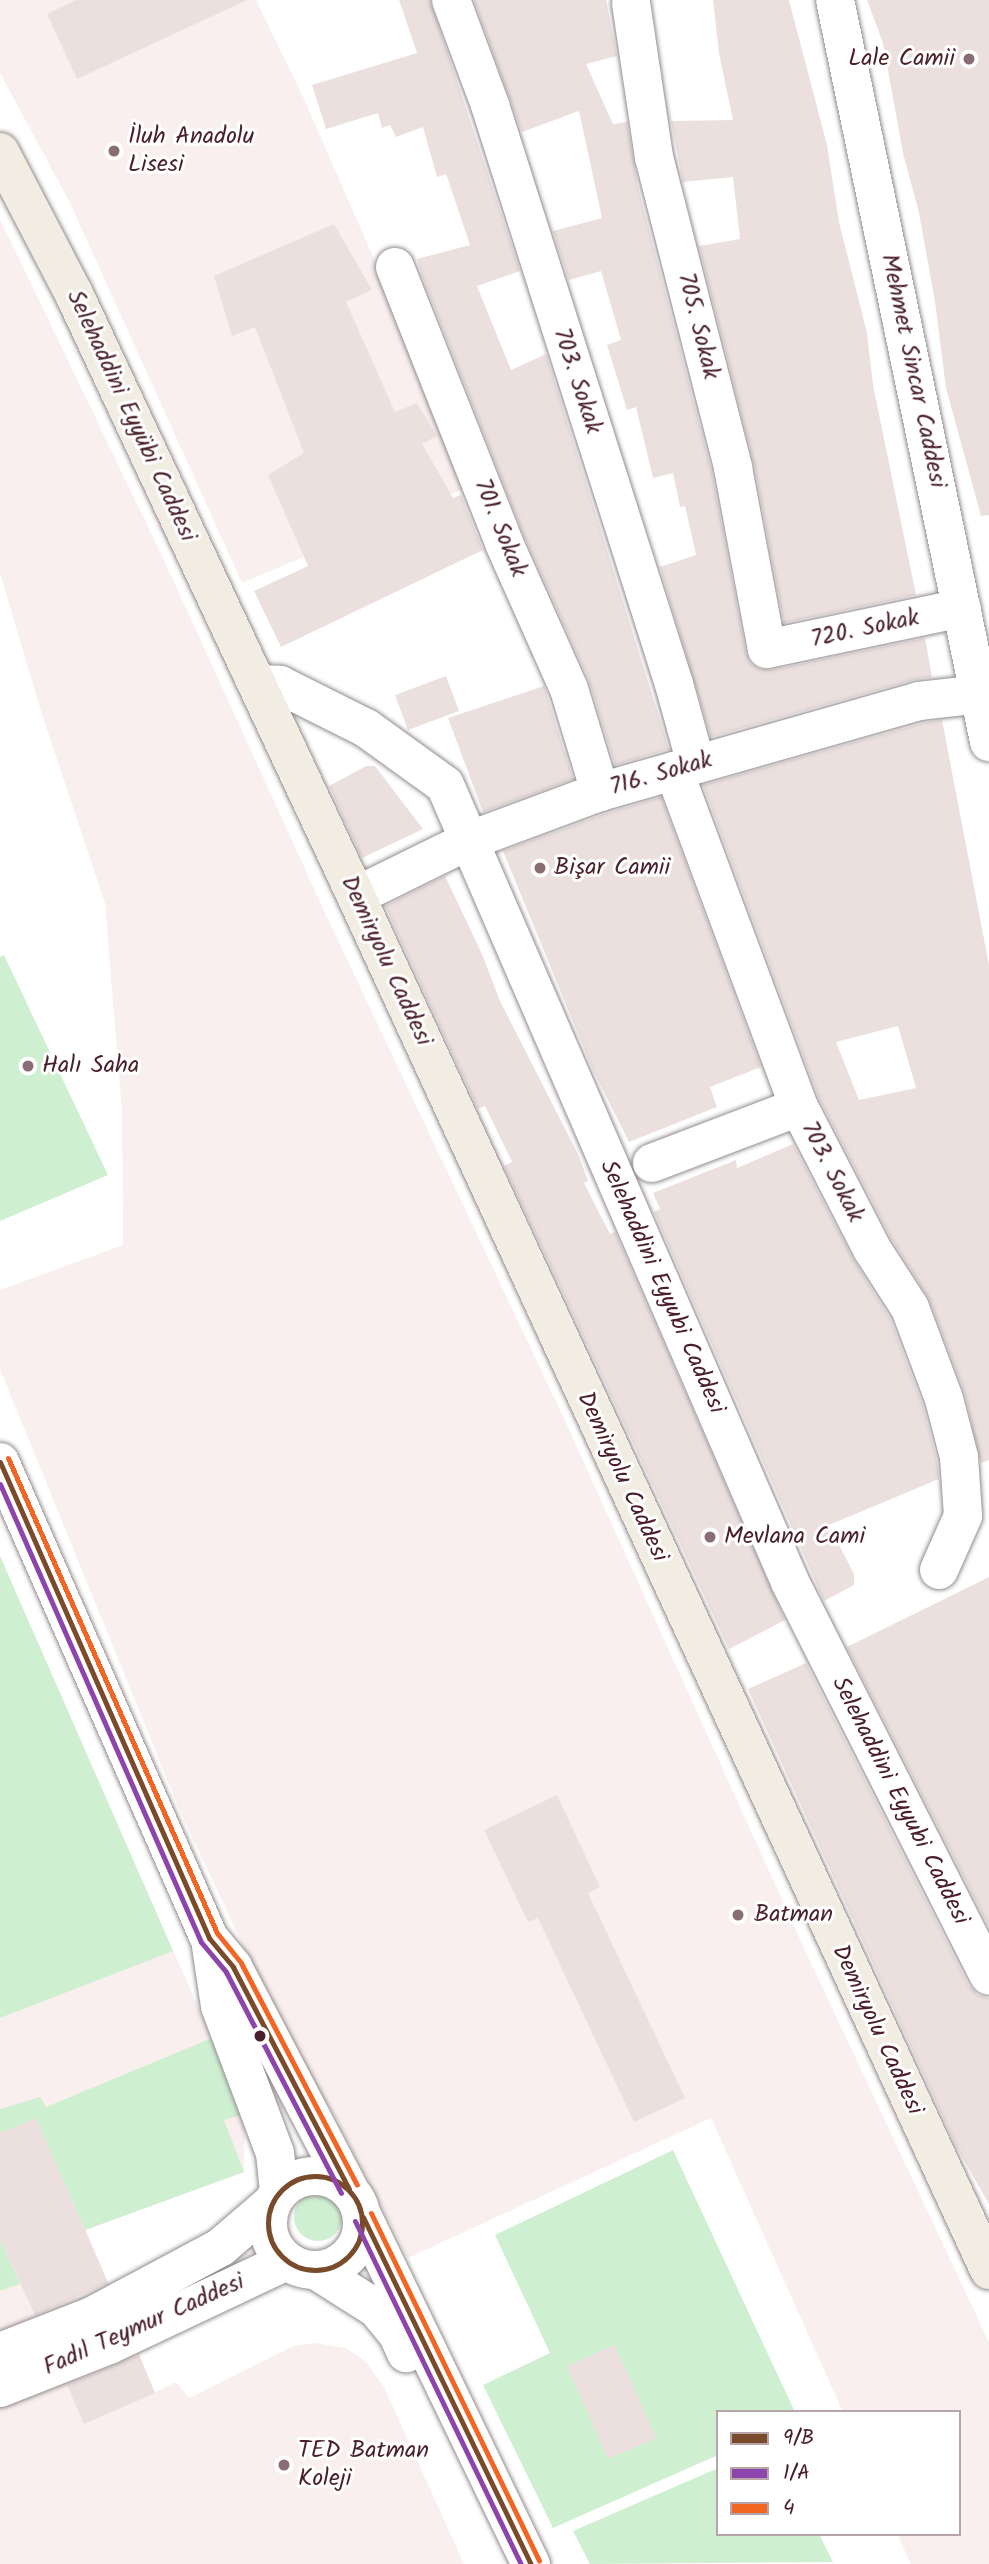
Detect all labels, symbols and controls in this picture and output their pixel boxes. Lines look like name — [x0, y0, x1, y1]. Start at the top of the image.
place label: Lale Camii — [848, 45, 955, 73]
marker: Lale Camii — [961, 51, 977, 67]
place label: İluh Anadolu Lisesi — [128, 123, 254, 179]
marker: İluh Anadolu Lisesi — [106, 143, 122, 159]
street label: Mehmet Sincar Caddesi — [874, 251, 952, 491]
street label: 705. Sokak — [671, 270, 725, 382]
street label: Selehaddini Eyyübi Caddesi — [60, 286, 202, 546]
street label: 703. Sokak — [546, 324, 608, 438]
street label: 701. Sokak — [467, 475, 533, 581]
street label: 720. Sokak — [808, 604, 922, 654]
street label: 716. Sokak — [607, 746, 715, 802]
place label: Bişar Camii — [554, 854, 670, 882]
marker: Bişar Camii — [532, 860, 548, 876]
street label: Demiryolu Caddesi — [334, 871, 438, 1051]
place label: Halı Saha — [42, 1052, 139, 1080]
marker: Halı Saha — [20, 1058, 36, 1074]
street label: 703. Sokak — [794, 1117, 870, 1227]
street label: Selehaddini Eyyubi Caddesi — [593, 1156, 731, 1418]
street label: Demiryolu Caddesi — [570, 1387, 674, 1567]
place label: Mevlana Cami — [724, 1523, 865, 1551]
marker: Mevlana Cami — [702, 1529, 718, 1545]
street label: Selehaddini Eyyubi Caddesi — [825, 1672, 975, 1930]
place label: Batman — [754, 1901, 833, 1929]
marker: Batman — [728, 1905, 748, 1925]
street label: Demiryolu Caddesi — [825, 1940, 929, 2120]
unlabelled marker — [253, 2029, 267, 2043]
street label: Fadıl Teymur Caddesi — [39, 2268, 249, 2382]
legend — [716, 2410, 961, 2536]
text: 9/B — [783, 2422, 814, 2455]
place label: TED Batman Koleji — [298, 2437, 429, 2493]
marker: TED Batman Koleji — [276, 2457, 292, 2473]
text: 1/A — [783, 2457, 810, 2490]
text: 4 — [783, 2492, 795, 2525]

